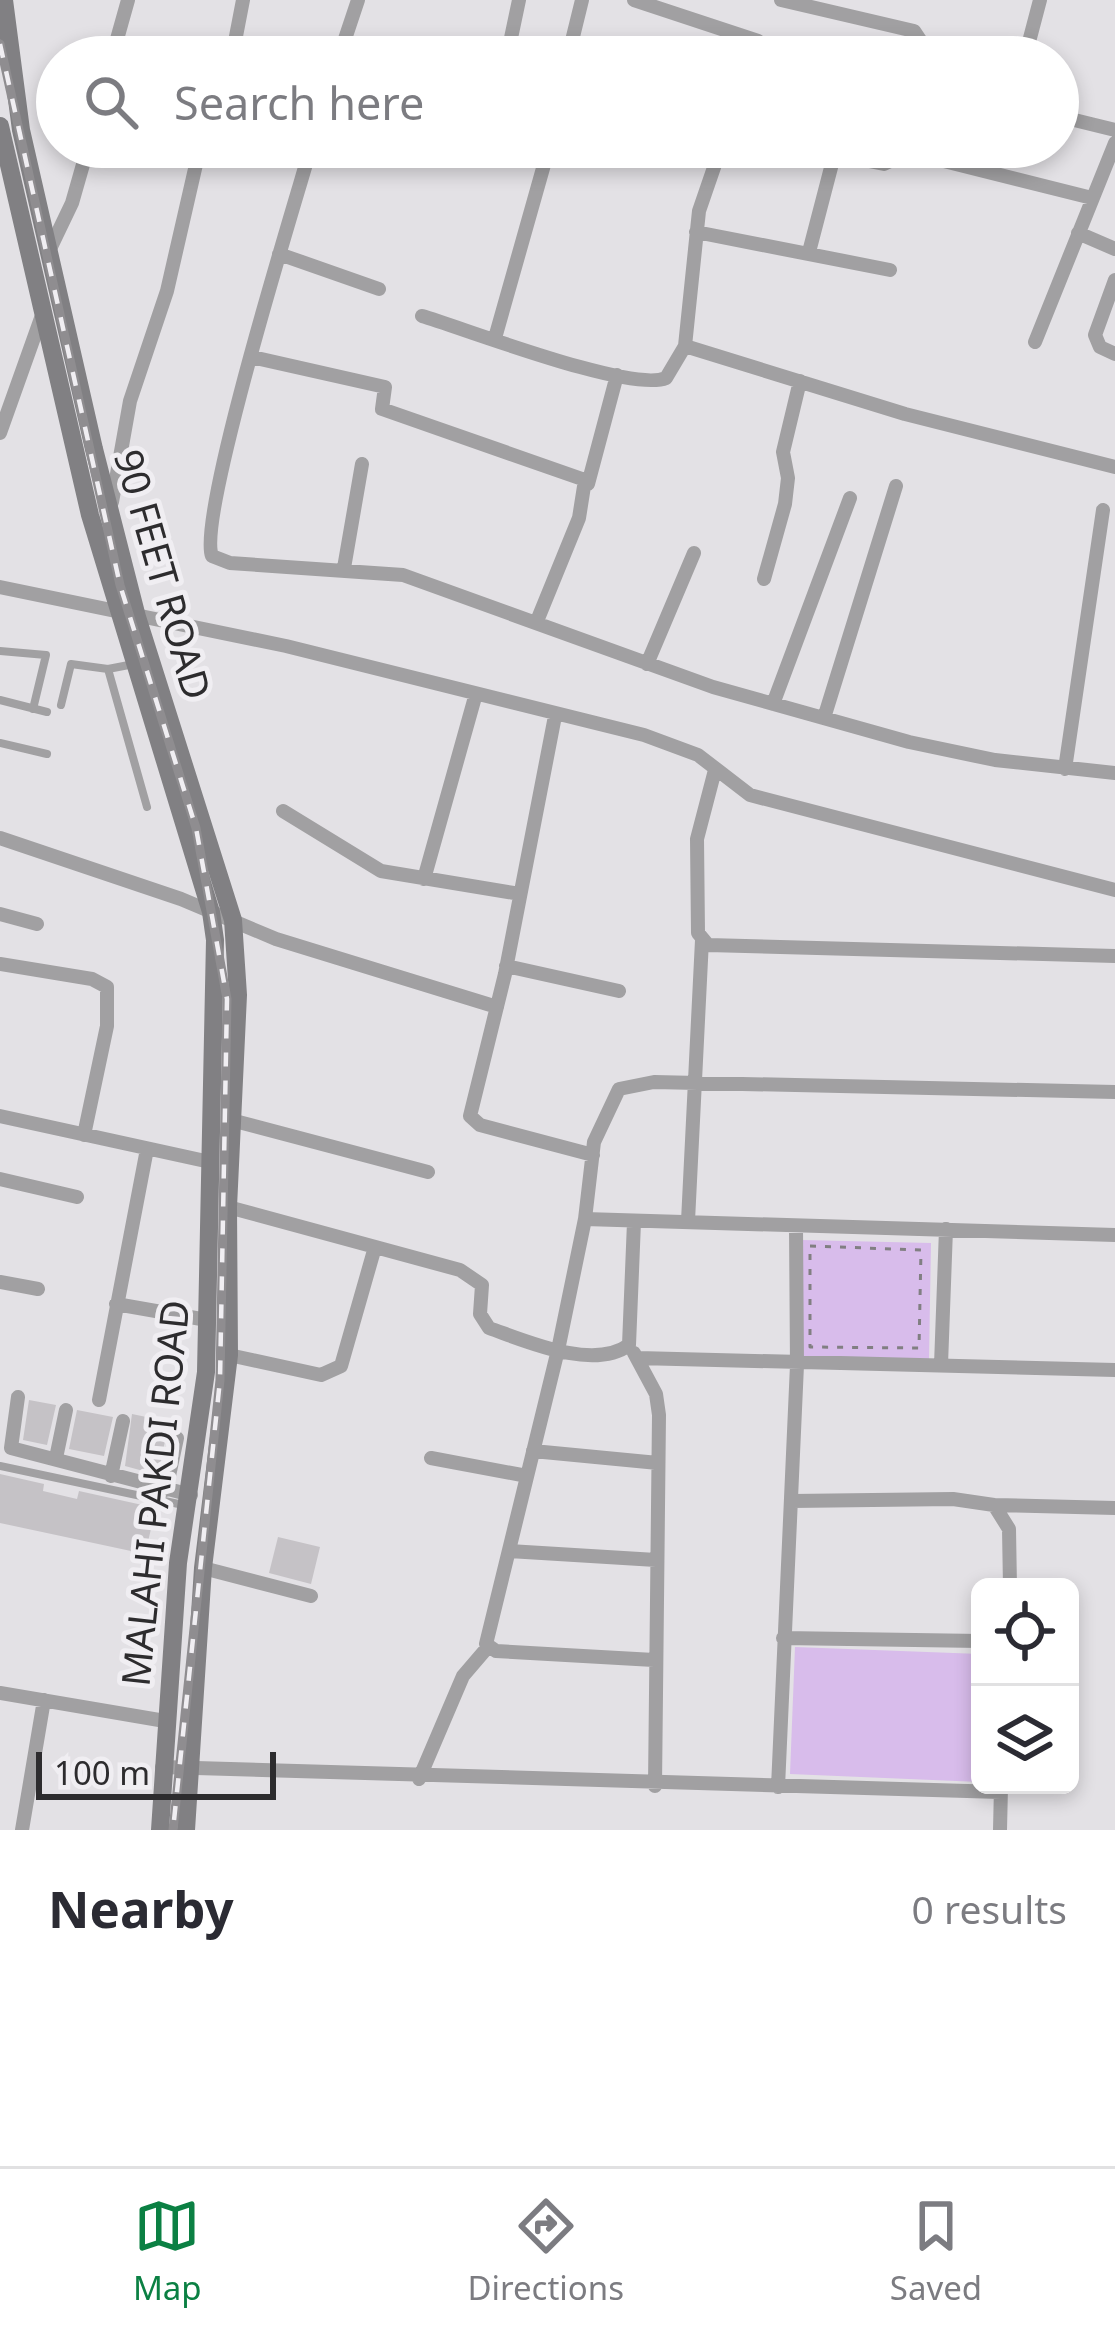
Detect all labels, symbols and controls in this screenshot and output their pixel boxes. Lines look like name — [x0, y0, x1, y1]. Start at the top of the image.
search box — [36, 36, 1079, 168]
icon: search — [78, 69, 144, 135]
text: Search here — [174, 72, 424, 133]
street label: 90 FEET ROAD — [103, 443, 225, 705]
street label: MALAHI PAKDI ROAD — [107, 1297, 201, 1689]
map controls — [971, 1578, 1079, 1794]
button: locate — [971, 1578, 1079, 1686]
button: layers — [971, 1686, 1079, 1794]
scale bar — [36, 1746, 276, 1799]
text: 100 m — [54, 1750, 150, 1795]
text: Nearby — [48, 1873, 234, 1943]
text: 0 results — [912, 1882, 1067, 1935]
tab: Map — [133, 2193, 202, 2310]
tab: Directions — [467, 2193, 624, 2310]
tab: Saved — [890, 2193, 982, 2310]

